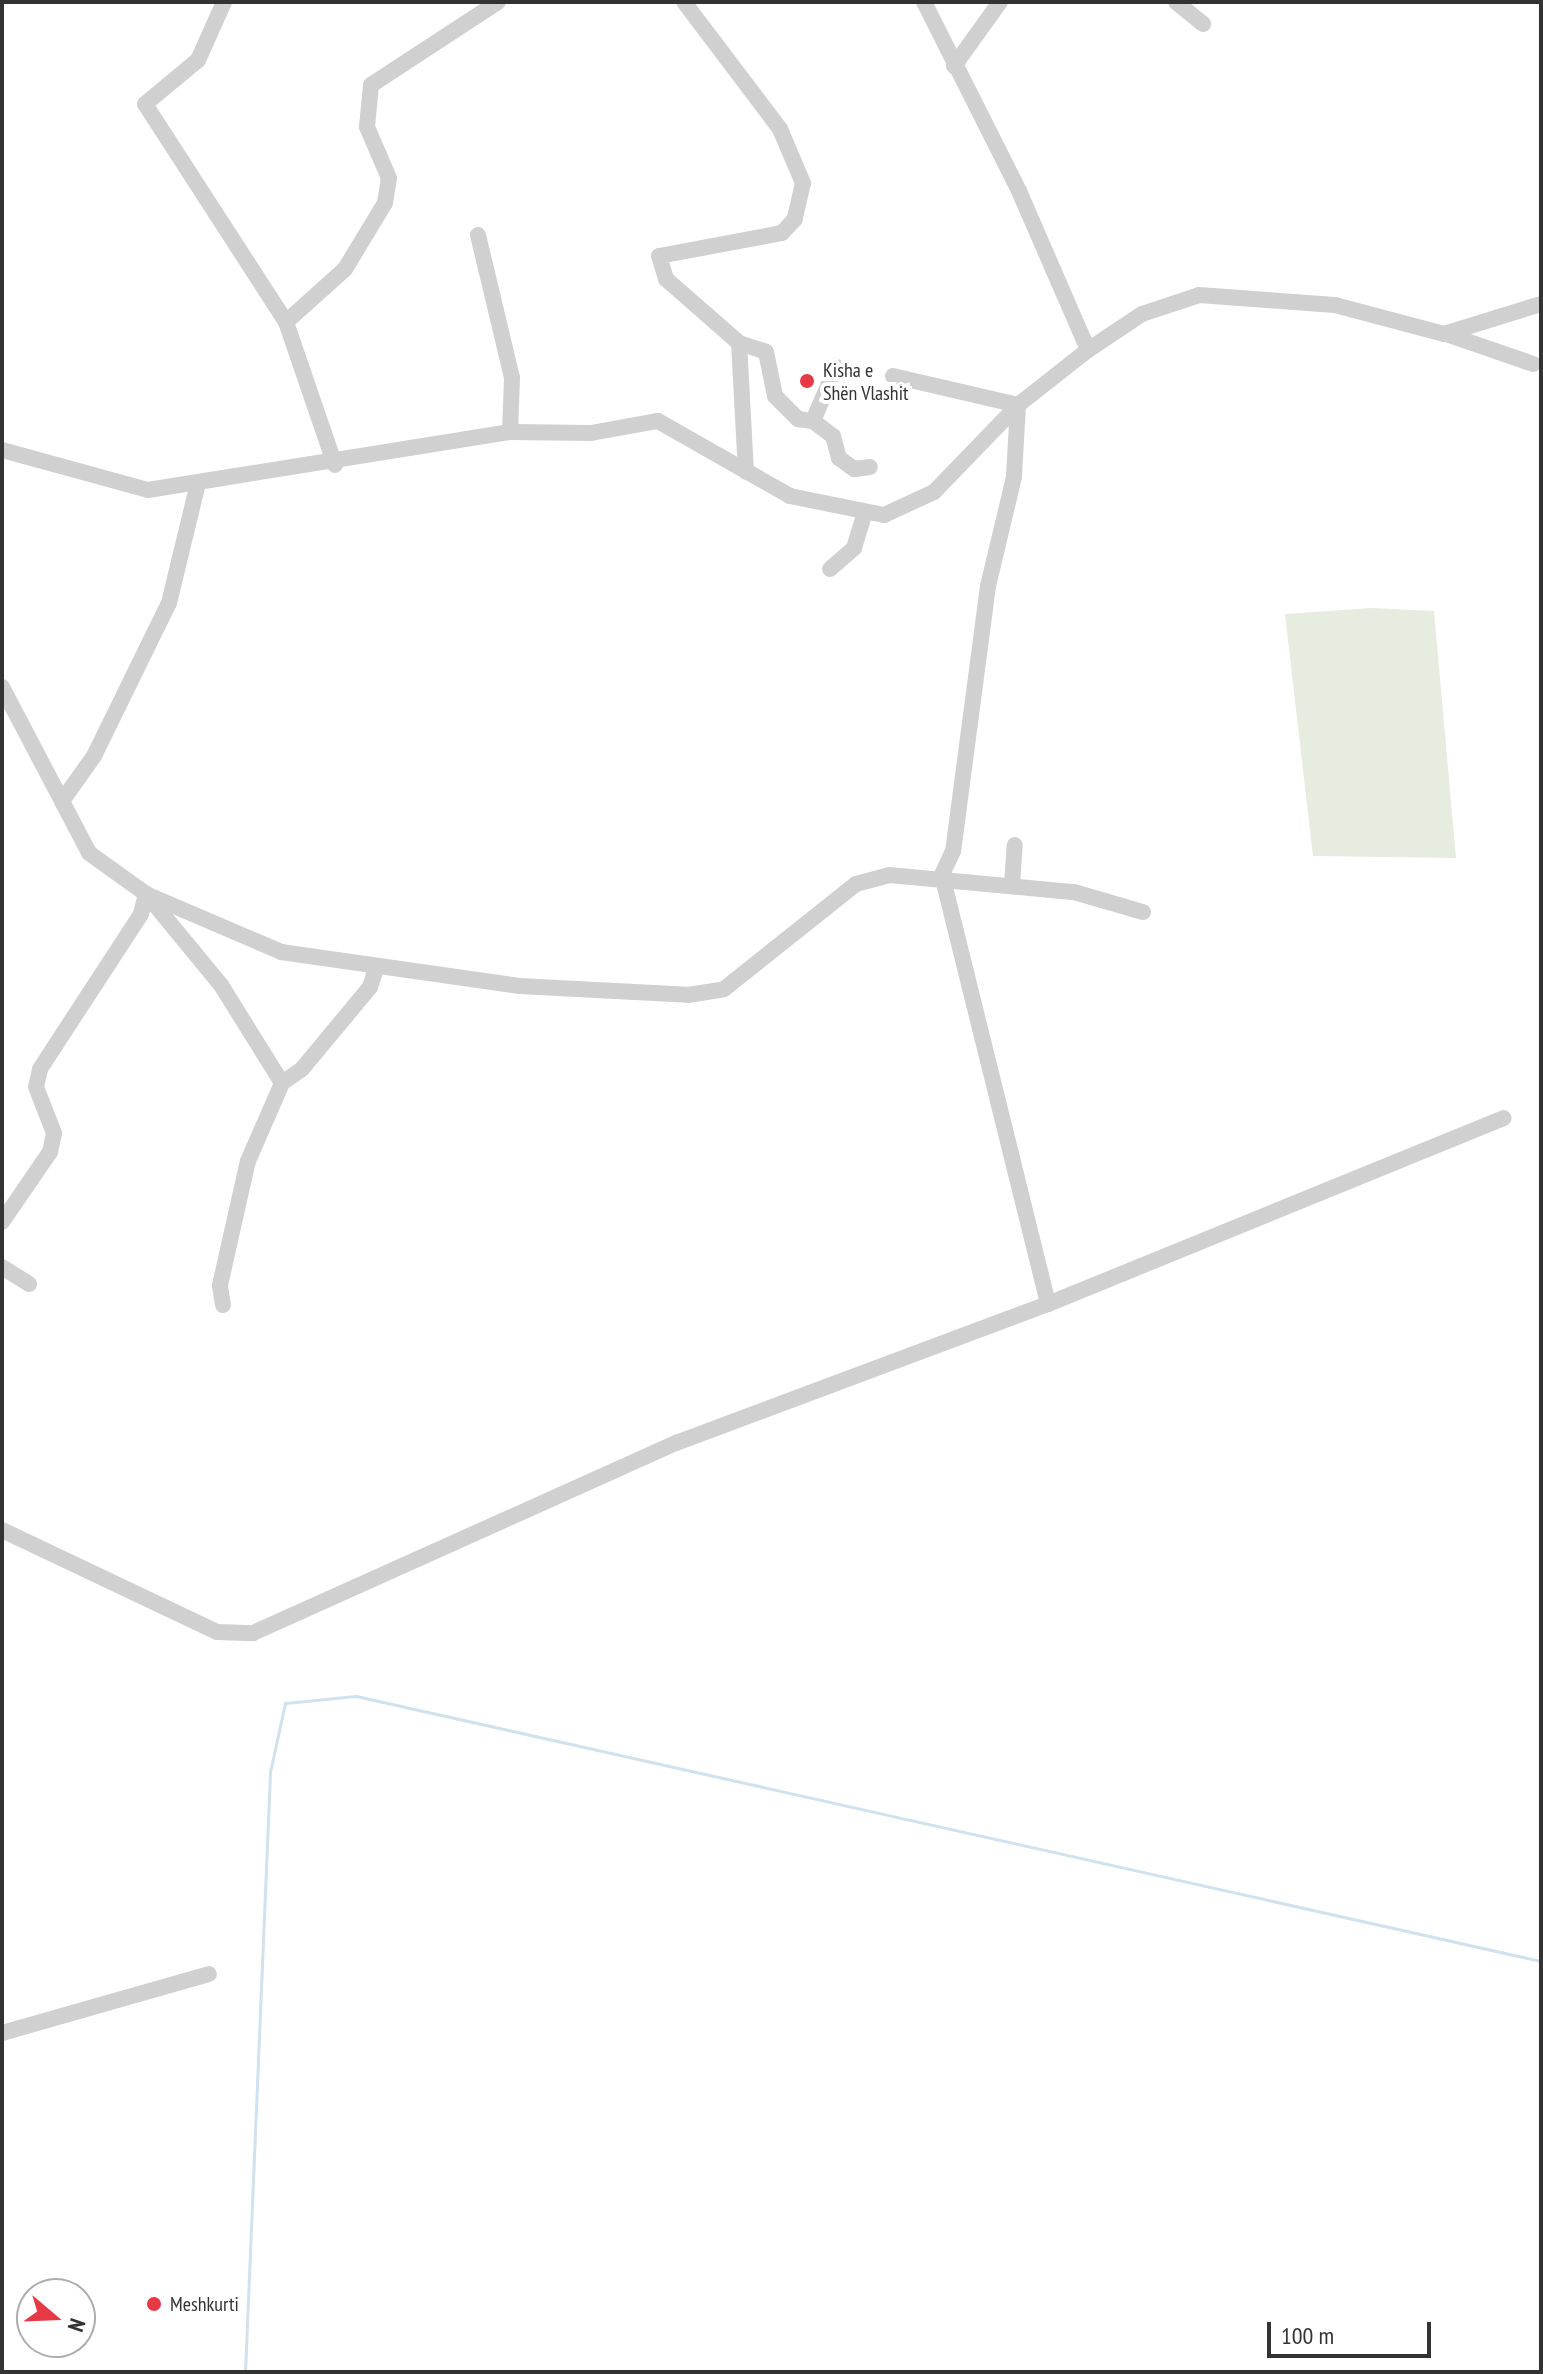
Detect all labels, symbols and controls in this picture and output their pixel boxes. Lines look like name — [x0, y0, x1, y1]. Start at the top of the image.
place label: Kisha e Shën Vlashit — [823, 358, 909, 405]
marker: Kisha e Shën Vlashit — [798, 372, 816, 390]
north arrow — [16, 2278, 96, 2358]
place label: Meshkurti — [170, 2292, 239, 2316]
marker: Meshkurti — [145, 2295, 163, 2313]
scale bar — [1271, 2306, 1435, 2356]
text: N — [62, 2315, 92, 2335]
text: 100 m — [1281, 2320, 1334, 2351]

